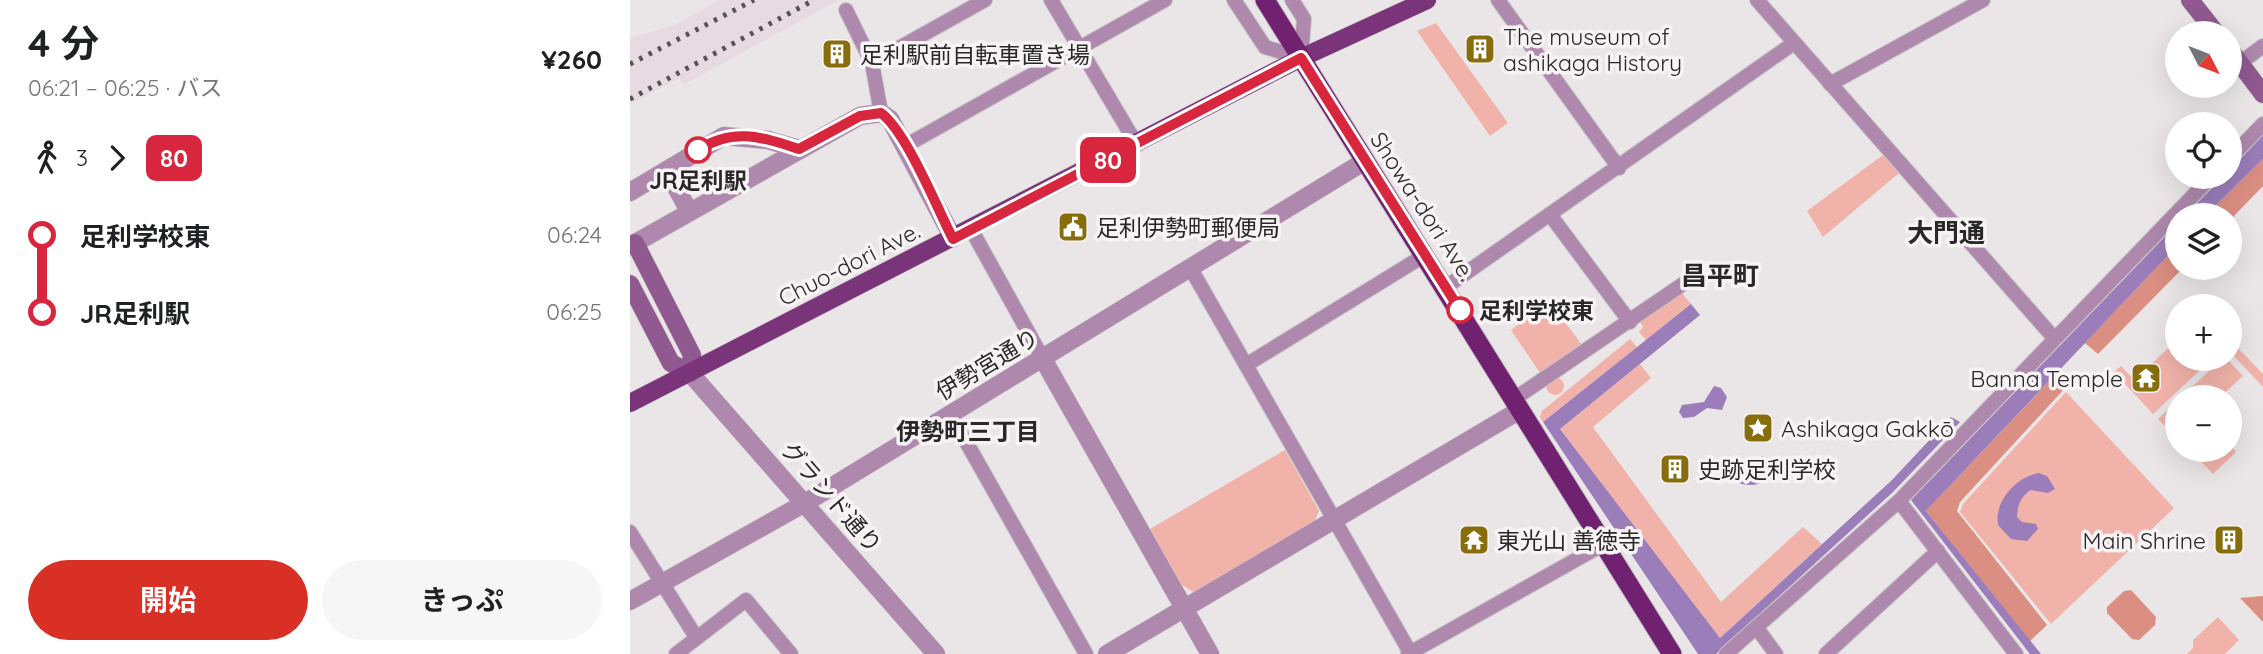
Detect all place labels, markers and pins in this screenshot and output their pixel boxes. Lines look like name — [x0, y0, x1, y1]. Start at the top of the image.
place label: The museum of ashikaga History — [1503, 22, 1682, 77]
building icon: The museum of ashikaga History — [1463, 32, 1497, 66]
building icon: 足利駅前自転車置き場 — [820, 37, 854, 71]
place label: 足利駅前自転車置き場 — [860, 40, 1090, 69]
marker: JR足利駅 — [685, 137, 711, 163]
place label: JR足利駅 — [649, 166, 747, 195]
public building icon: 足利伊勢町郵便局 — [1056, 210, 1090, 244]
place label: 足利伊勢町郵便局 — [1096, 213, 1280, 242]
place label: 足利学校東 — [1479, 296, 1594, 325]
marker: 足利学校東 — [1447, 297, 1473, 323]
temple icon: Banna Temple — [2129, 361, 2163, 395]
place label: Banna Temple — [1970, 364, 2123, 393]
place icon: Ashikaga Gakkō — [1741, 411, 1775, 445]
place label: Ashikaga Gakkō — [1781, 414, 1954, 443]
building icon: 史跡足利学校 — [1658, 452, 1692, 486]
place label: 史跡足利学校 — [1698, 455, 1836, 484]
temple icon: 東光山 善徳寺 — [1457, 523, 1491, 557]
building icon: Main Shrine — [2212, 523, 2246, 557]
place label: 東光山 善徳寺 — [1497, 526, 1641, 555]
place label: Main Shrine — [2082, 526, 2206, 555]

